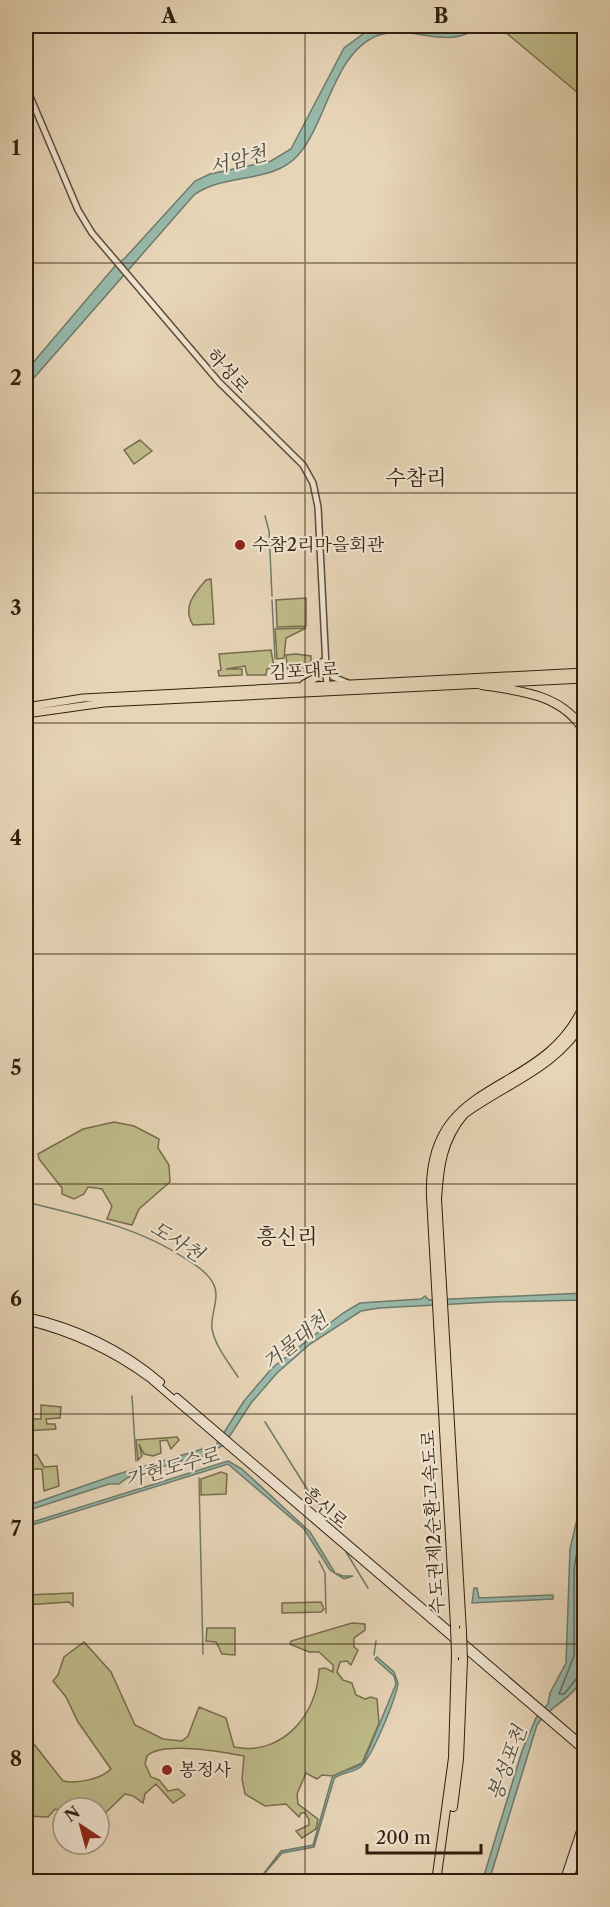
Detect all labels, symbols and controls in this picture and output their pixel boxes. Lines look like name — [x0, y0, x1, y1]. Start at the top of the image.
text: A — [160, 4, 177, 28]
text: B — [434, 4, 449, 28]
text: 1 — [12, 136, 21, 160]
water label: 서암천 — [207, 140, 271, 179]
street label: 하성로 — [202, 344, 254, 398]
text: 2 — [10, 366, 22, 390]
district label: 수참리 — [386, 465, 446, 490]
place label: 수참2리마을회관 — [252, 534, 385, 556]
marker: 수참2리마을회관 — [233, 538, 247, 552]
text: 3 — [10, 596, 22, 620]
street label: 김포대로 — [269, 658, 339, 684]
text: 4 — [10, 826, 22, 850]
text: 5 — [10, 1056, 22, 1080]
water label: 도사천 — [146, 1215, 209, 1267]
district label: 흥신리 — [257, 1224, 317, 1249]
text: 6 — [10, 1287, 22, 1311]
water label: 거물대천 — [257, 1306, 334, 1375]
street label: 수도권제2순환고속도로 — [417, 1429, 449, 1615]
water label: 가현도수로 — [122, 1442, 222, 1492]
street label: 흥신로 — [298, 1483, 352, 1533]
text: 7 — [11, 1517, 22, 1541]
water label: 봉성포천 — [483, 1721, 532, 1803]
text: 8 — [10, 1747, 22, 1771]
place label: 봉정사 — [179, 1759, 232, 1781]
marker: 봉정사 — [160, 1763, 174, 1777]
north arrow — [51, 1796, 111, 1856]
text: N — [61, 1802, 84, 1826]
scale bar — [367, 1817, 481, 1855]
text: 200 m — [376, 1827, 431, 1849]

